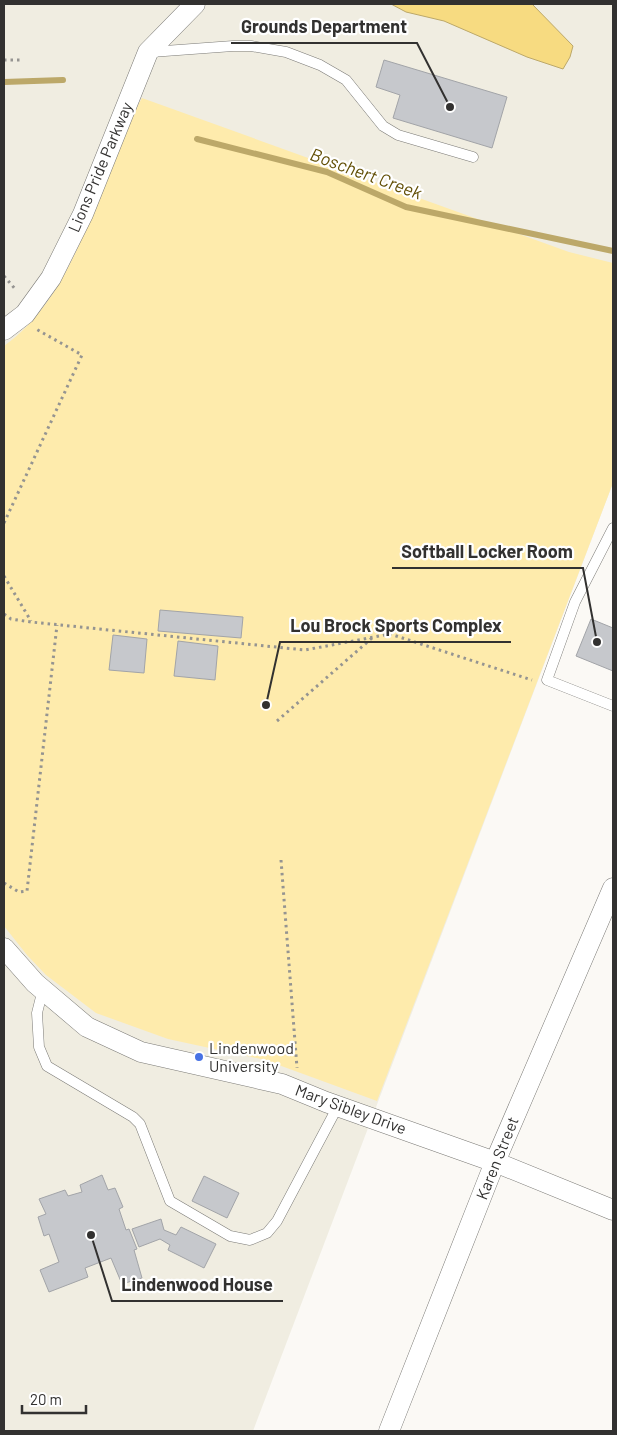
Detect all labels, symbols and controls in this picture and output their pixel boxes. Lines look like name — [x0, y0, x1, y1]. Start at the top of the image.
callout: Grounds Department — [231, 10, 417, 43]
text: Grounds Department — [241, 15, 407, 37]
street label: Lions Pride Parkway — [64, 98, 136, 235]
water label: Boschert Creek — [308, 143, 425, 204]
callout: Softball Locker Room — [392, 535, 583, 568]
text: Softball Locker Room — [401, 540, 573, 562]
callout: Lou Brock Sports Complex — [280, 609, 511, 642]
text: Lou Brock Sports Complex — [290, 614, 502, 636]
place label: Lindenwood University — [209, 1038, 294, 1075]
marker: Lindenwood University — [193, 1051, 205, 1063]
street label: Mary Sibley Drive — [293, 1080, 409, 1137]
street label: Karen Street — [471, 1114, 522, 1202]
callout: Lindenwood House — [112, 1268, 283, 1301]
text: Lindenwood House — [121, 1273, 273, 1295]
scale bar — [22, 1382, 86, 1414]
text: 20 m — [30, 1390, 62, 1408]

